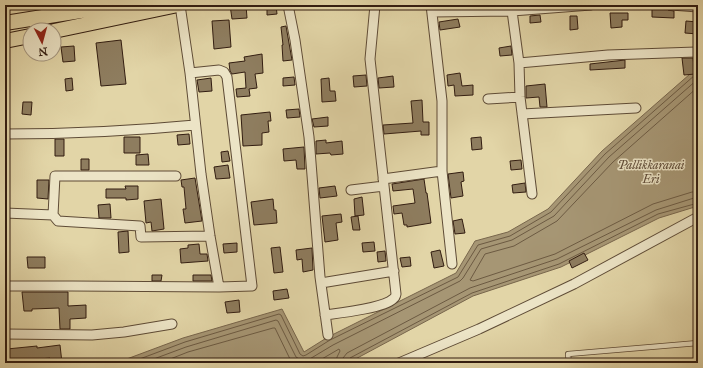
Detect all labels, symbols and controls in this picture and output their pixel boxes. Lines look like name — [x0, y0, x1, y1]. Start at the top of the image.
north arrow — [22, 22, 62, 62]
text: N — [37, 44, 48, 58]
water label: Pallikkaranai Eri — [618, 158, 685, 186]

